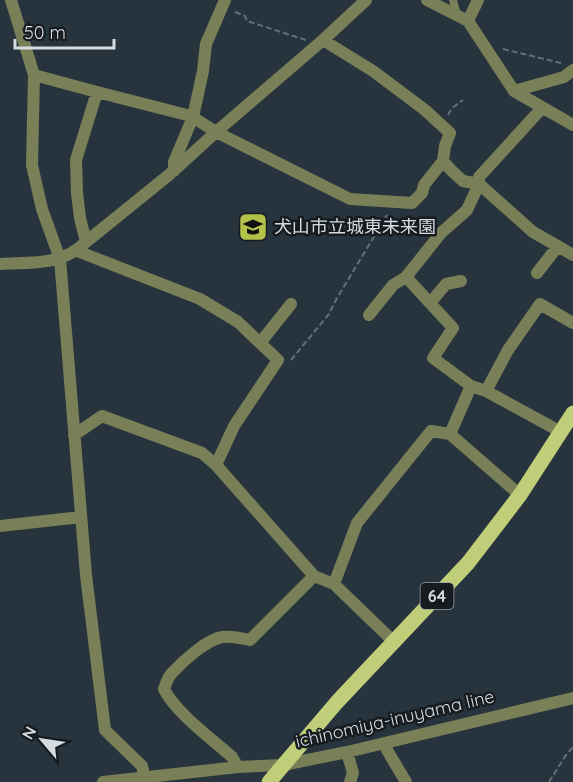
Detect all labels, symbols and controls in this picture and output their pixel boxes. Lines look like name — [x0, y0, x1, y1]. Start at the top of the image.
scale bar — [15, 12, 114, 50]
text: 50 m — [24, 21, 66, 44]
school or university icon: 犬山市立城東未来園 — [237, 211, 269, 243]
place label: 犬山市立城東未来園 — [274, 215, 436, 238]
road number: 64 — [420, 583, 454, 609]
street label: ichinomiya-inuyama line — [293, 684, 497, 753]
north arrow — [12, 710, 72, 770]
text: N — [17, 723, 40, 743]

